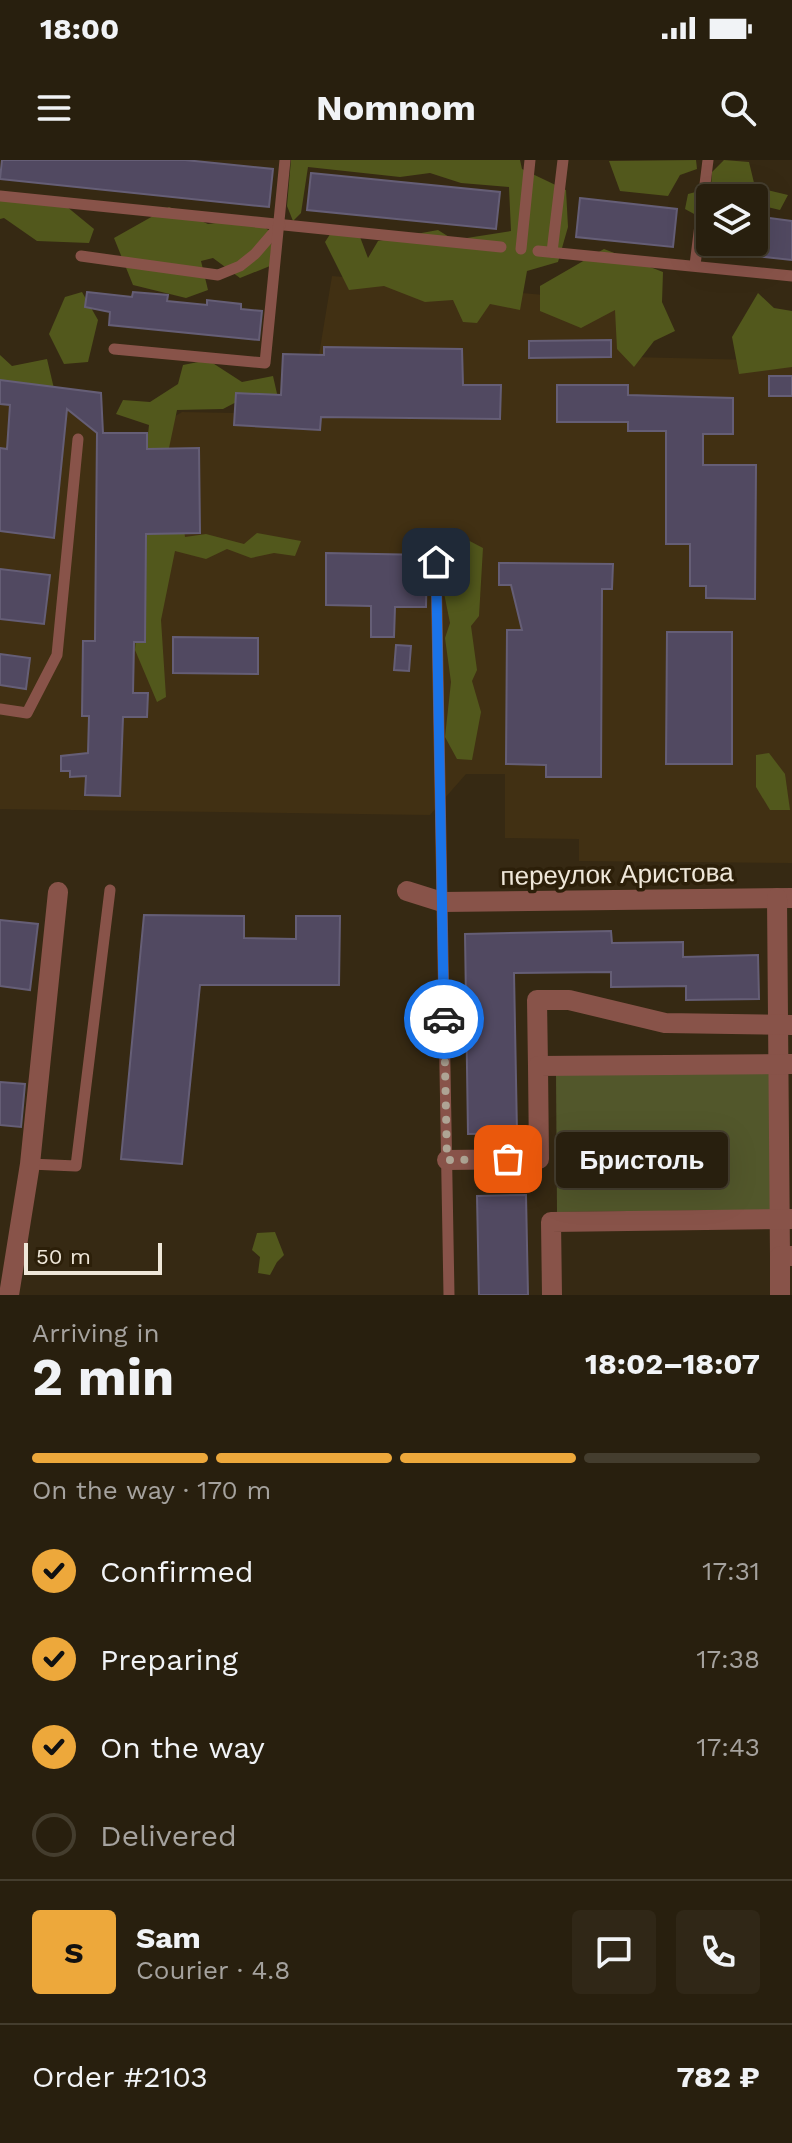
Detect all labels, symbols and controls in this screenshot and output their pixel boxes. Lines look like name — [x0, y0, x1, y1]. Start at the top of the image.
text: 18:00 — [40, 11, 119, 46]
icon: menu — [32, 86, 76, 130]
icon: search — [716, 86, 760, 130]
text: Nomnom — [316, 87, 476, 129]
map controls — [696, 184, 768, 256]
button: layers — [696, 184, 768, 256]
pin — [402, 528, 470, 596]
icon: home — [414, 540, 458, 584]
street label: переулок Аристова — [500, 857, 734, 891]
courier — [404, 979, 484, 1059]
icon: car — [422, 997, 466, 1041]
pin — [474, 1125, 542, 1193]
callout: Бристоль — [556, 1131, 728, 1187]
icon: bag — [486, 1137, 530, 1181]
text: Бристоль — [579, 1145, 705, 1175]
scale bar — [24, 1239, 162, 1275]
text: 50 m — [36, 1244, 91, 1269]
text: Arriving in — [32, 1318, 160, 1348]
text: 18:02–18:07 — [585, 1346, 760, 1381]
text: 2 min — [32, 1347, 174, 1408]
text: On the way · 170 m — [32, 1475, 271, 1505]
icon: check — [32, 1549, 76, 1593]
text: Confirmed — [100, 1554, 254, 1589]
text: 17:31 — [702, 1556, 760, 1586]
icon: check — [32, 1637, 76, 1681]
text: Preparing — [100, 1642, 238, 1677]
text: 17:38 — [696, 1644, 760, 1674]
icon: check — [32, 1725, 76, 1769]
text: On the way — [100, 1730, 265, 1765]
text: 17:43 — [697, 1732, 760, 1762]
text: Delivered — [100, 1818, 237, 1853]
button: chat — [572, 1910, 656, 1994]
button: phone — [676, 1910, 760, 1994]
text: Sam — [136, 1920, 201, 1955]
text: S — [64, 1935, 84, 1970]
text: Courier · 4.8 — [136, 1955, 290, 1985]
text: Order #2103 — [32, 2059, 208, 2094]
text: 782 ₽ — [676, 2059, 760, 2094]

